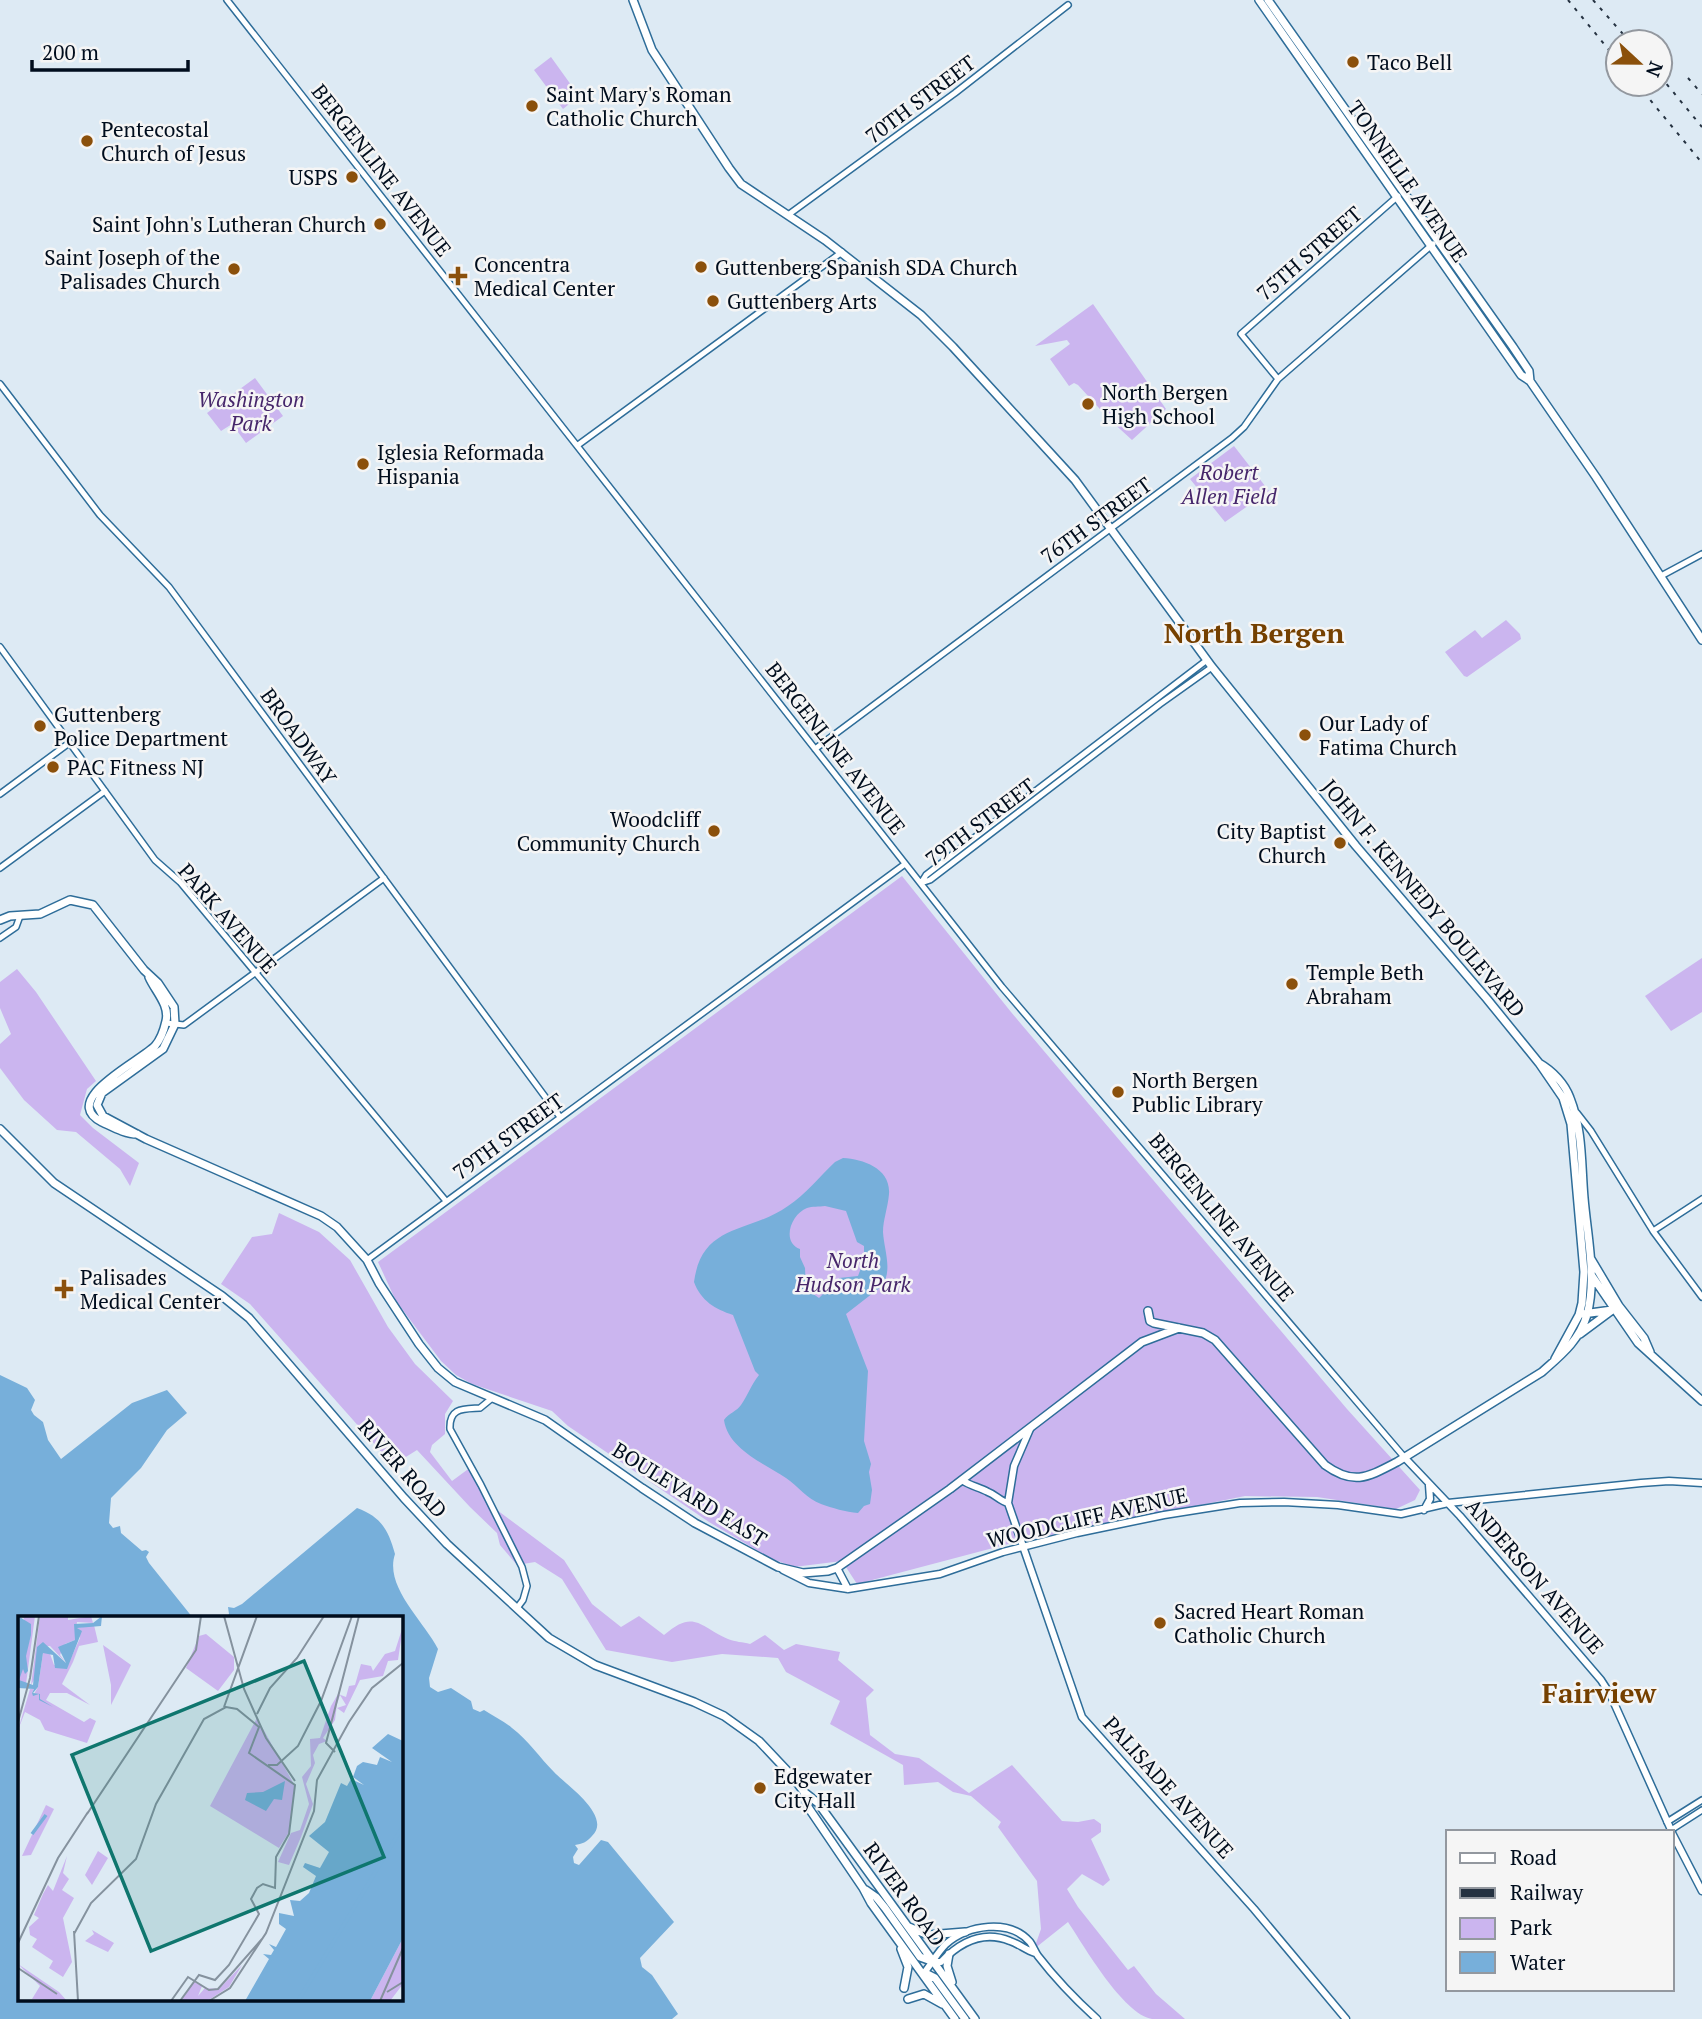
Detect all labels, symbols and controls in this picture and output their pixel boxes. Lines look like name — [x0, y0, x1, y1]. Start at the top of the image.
scale bar — [32, 28, 187, 72]
north arrow — [1604, 28, 1674, 98]
text: 200 m — [42, 38, 99, 66]
street label: 70TH STREET — [859, 48, 981, 150]
place label: Taco Bell — [1367, 48, 1452, 76]
marker: Taco Bell — [1345, 54, 1361, 70]
text: N — [1641, 58, 1670, 81]
street label: BERGENLINE AVENUE — [306, 78, 458, 262]
place label: Saint Mary's Roman Catholic Church — [546, 80, 732, 132]
street label: TONNELLE AVENUE — [1342, 95, 1474, 267]
marker: Saint Mary's Roman Catholic Church — [524, 98, 540, 114]
place label: Pentecostal Church of Jesus — [101, 115, 246, 167]
marker: Pentecostal Church of Jesus — [79, 133, 95, 149]
place label: USPS — [289, 163, 338, 191]
marker: USPS — [344, 169, 360, 185]
street label: 75TH STREET — [1250, 200, 1368, 306]
place label: Saint John's Lutheran Church — [92, 210, 366, 238]
marker: Saint John's Lutheran Church — [372, 216, 388, 232]
place label: Saint Joseph of the Palisades Church — [44, 243, 220, 295]
place label: Concentra Medical Center — [474, 250, 615, 302]
place label: Guttenberg Spanish SDA Church — [715, 253, 1018, 281]
marker: Guttenberg Spanish SDA Church — [693, 259, 709, 275]
marker: Saint Joseph of the Palisades Church — [226, 261, 242, 277]
marker: Concentra Medical Center — [448, 266, 468, 286]
place label: Guttenberg Arts — [727, 287, 877, 315]
marker: Guttenberg Arts — [705, 293, 721, 309]
place label: North Bergen High School — [1102, 378, 1228, 430]
park label: Washington Park — [197, 385, 305, 437]
marker: North Bergen High School — [1080, 396, 1096, 412]
place label: Iglesia Reformada Hispania — [377, 438, 545, 490]
marker: Iglesia Reformada Hispania — [355, 456, 371, 472]
park label: Robert Allen Field — [1179, 458, 1278, 510]
street label: 76TH STREET — [1035, 470, 1157, 570]
district label: North Bergen — [1164, 614, 1344, 651]
street label: BERGENLINE AVENUE — [760, 656, 912, 840]
street label: BROADWAY — [255, 682, 344, 790]
place label: Guttenberg Police Department — [54, 700, 228, 752]
place label: Our Lady of Fatima Church — [1319, 709, 1457, 761]
marker: Guttenberg Police Department — [32, 718, 48, 734]
marker: Our Lady of Fatima Church — [1297, 727, 1313, 743]
place label: PAC Fitness NJ — [67, 753, 204, 781]
marker: PAC Fitness NJ — [45, 759, 61, 775]
street label: 79TH STREET — [919, 771, 1041, 873]
street label: JOHN F. KENNEDY BOULEVARD — [1316, 773, 1532, 1023]
place label: Woodcliff Community Church — [517, 805, 702, 857]
place label: City Baptist Church — [1217, 817, 1326, 869]
marker: Woodcliff Community Church — [706, 823, 722, 839]
marker: City Baptist Church — [1332, 835, 1348, 851]
street label: PARK AVENUE — [172, 857, 284, 979]
place label: Temple Beth Abraham — [1306, 958, 1424, 1010]
marker: Temple Beth Abraham — [1284, 976, 1300, 992]
place label: North Bergen Public Library — [1132, 1066, 1263, 1118]
marker: North Bergen Public Library — [1110, 1084, 1126, 1100]
street label: 79TH STREET — [447, 1086, 569, 1186]
street label: BERGENLINE AVENUE — [1143, 1127, 1301, 1307]
park label: North Hudson Park — [794, 1246, 912, 1298]
place label: Palisades Medical Center — [80, 1263, 221, 1315]
marker: Palisades Medical Center — [54, 1279, 74, 1299]
street label: RIVER ROAD — [352, 1413, 454, 1523]
street label: BOULEVARD EAST — [608, 1435, 772, 1553]
street label: WOODCLIFF AVENUE — [984, 1480, 1190, 1554]
street label: ANDERSON AVENUE — [1460, 1492, 1610, 1660]
place label: Sacred Heart Roman Catholic Church — [1174, 1597, 1365, 1649]
marker: Sacred Heart Roman Catholic Church — [1152, 1615, 1168, 1631]
inset map — [18, 1616, 402, 2002]
district label: Fairview — [1542, 1674, 1657, 1711]
street label: PALISADE AVENUE — [1098, 1710, 1240, 1864]
place label: Edgewater City Hall — [774, 1762, 872, 1814]
marker: Edgewater City Hall — [752, 1780, 768, 1796]
legend — [1446, 1830, 1674, 1991]
street label: RIVER ROAD — [858, 1836, 952, 1952]
text: Road — [1510, 1843, 1557, 1871]
text: Railway — [1510, 1878, 1584, 1906]
text: Park — [1510, 1913, 1552, 1941]
text: Water — [1510, 1948, 1565, 1976]

